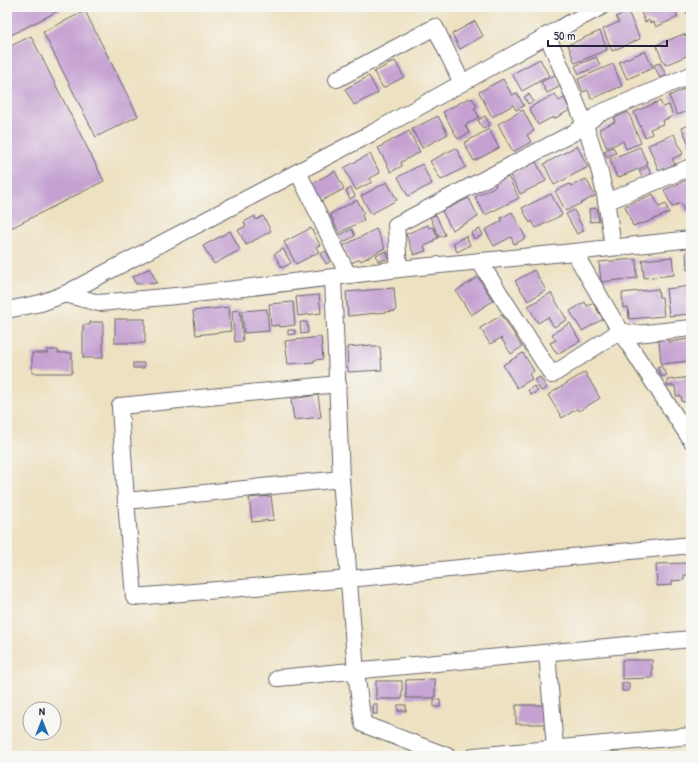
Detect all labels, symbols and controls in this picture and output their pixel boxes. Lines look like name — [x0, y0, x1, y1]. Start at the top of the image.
scale bar — [548, 22, 667, 48]
text: 50 m — [554, 27, 575, 44]
north arrow — [22, 701, 62, 741]
text: N — [39, 704, 45, 718]

